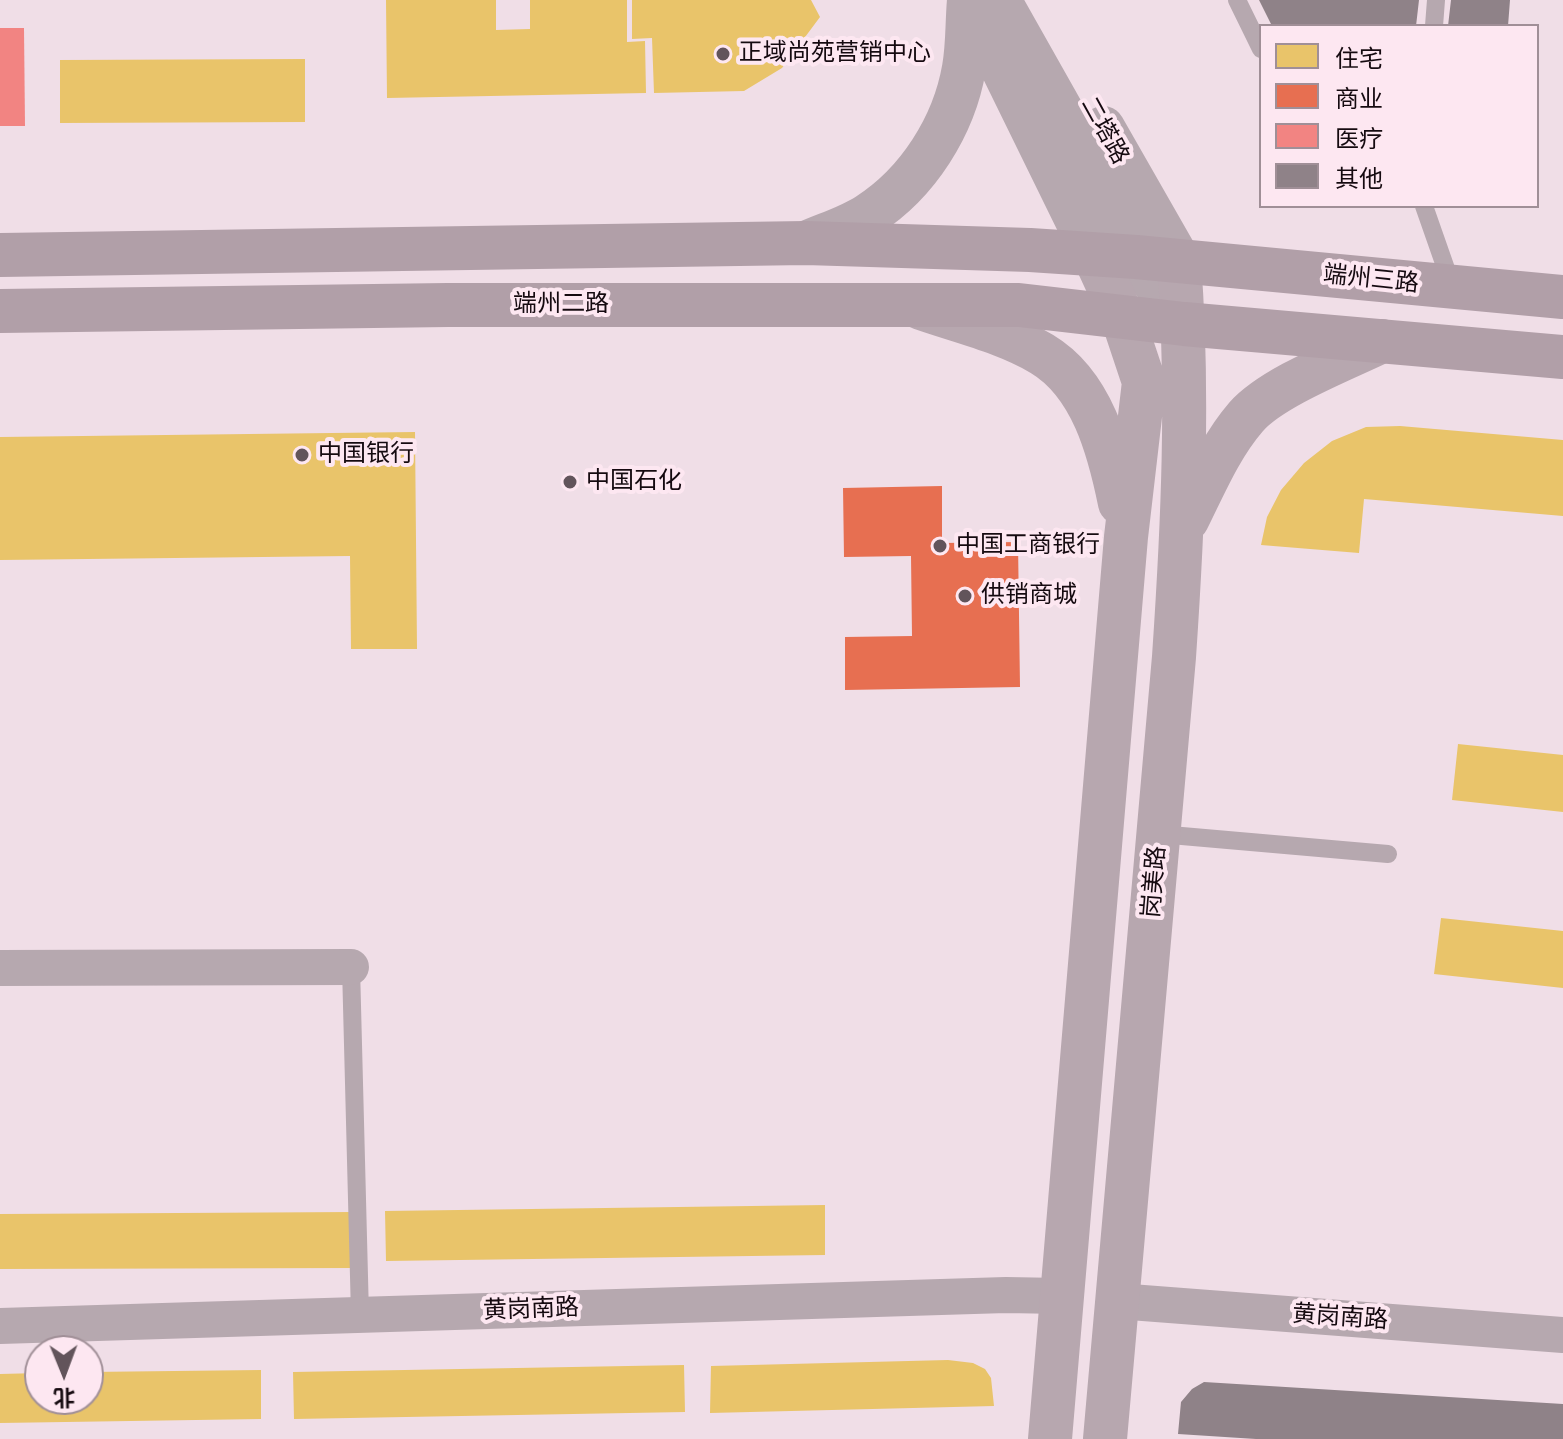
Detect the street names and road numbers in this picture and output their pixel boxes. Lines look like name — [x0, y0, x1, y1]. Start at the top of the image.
street label: 二塔路 — [1074, 93, 1134, 169]
street label: 端州三路 — [1322, 261, 1420, 299]
street label: 端州二路 — [513, 291, 609, 319]
street label: 岗美路 — [1138, 845, 1172, 919]
street label: 黄岗南路 — [483, 1294, 579, 1326]
street label: 黄岗南路 — [1291, 1300, 1389, 1336]

